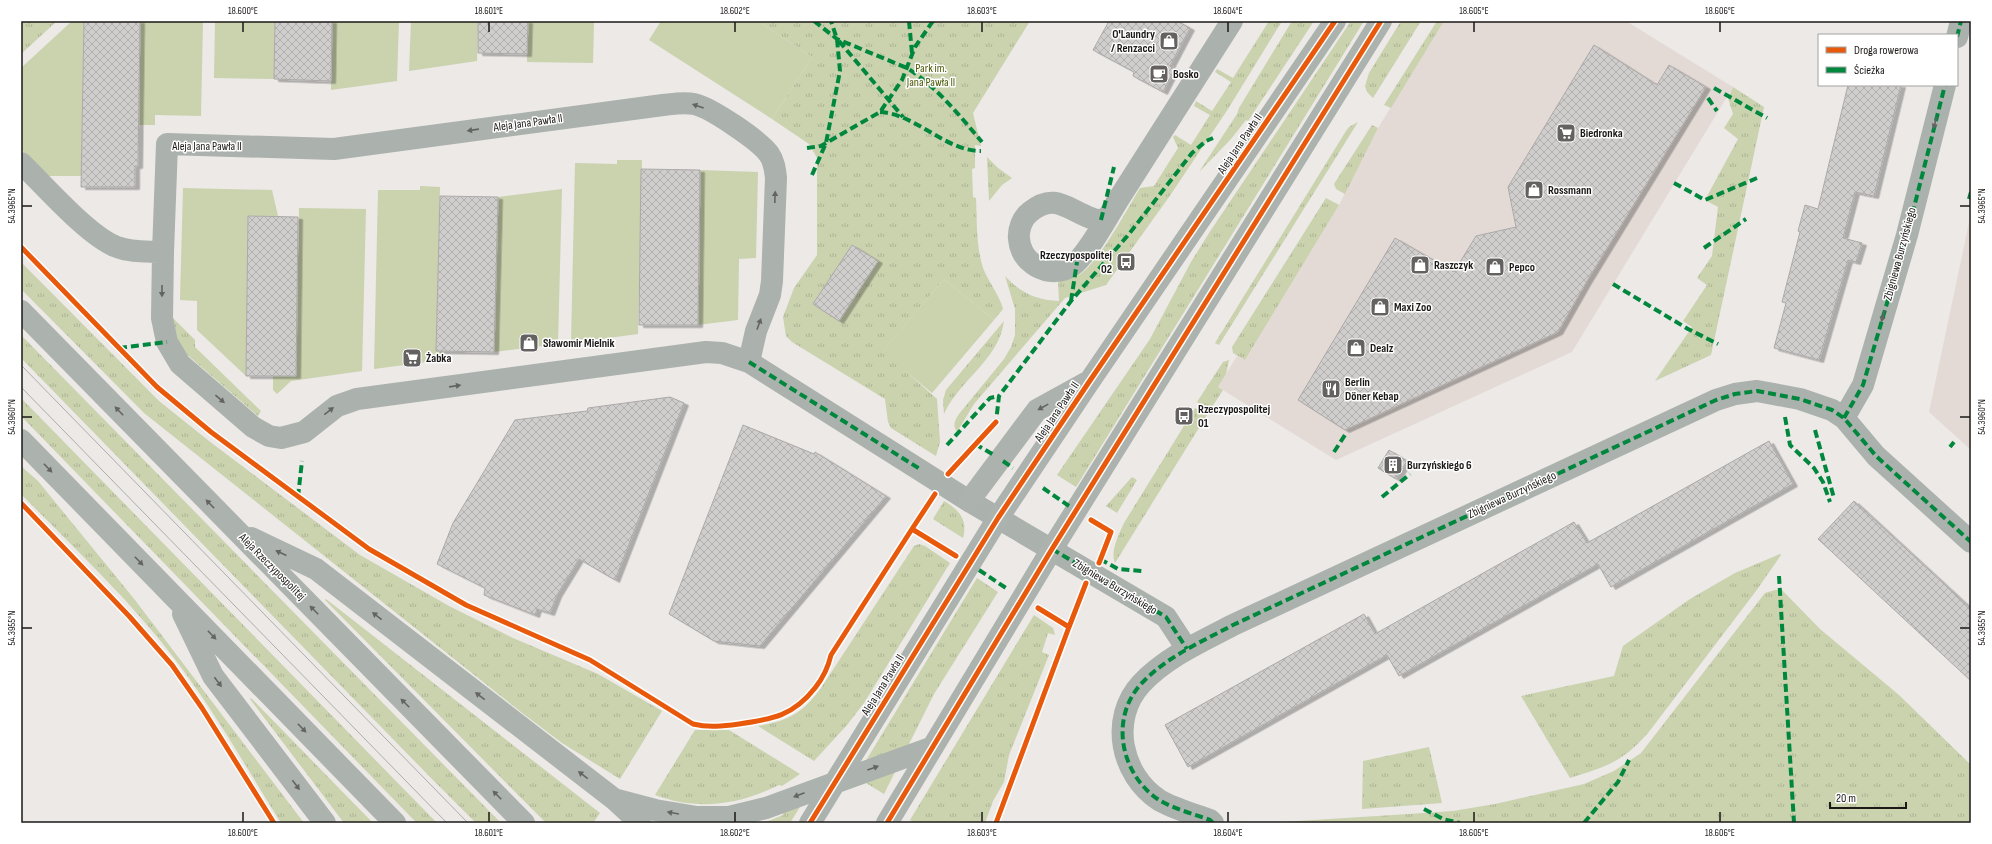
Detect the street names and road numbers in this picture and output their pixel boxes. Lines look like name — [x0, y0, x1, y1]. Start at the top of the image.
street label: Aleja Jana Pawła II — [492, 111, 564, 135]
street label: Aleja Jana Pawła II — [1214, 111, 1266, 178]
street label: Aleja Jana Pawła II — [171, 139, 242, 154]
street label: Zbigniewa Burzyńskiego — [1880, 206, 1920, 302]
street label: Aleja Jana Pawła II — [1031, 379, 1083, 446]
street label: Zbigniewa Burzyńskiego — [1465, 468, 1559, 522]
street label: Aleja Rzeczypospolitej — [235, 530, 309, 604]
street label: Zbigniewa Burzyńskiego — [1070, 556, 1160, 618]
street label: Aleja Jana Pawła II — [858, 652, 908, 719]

